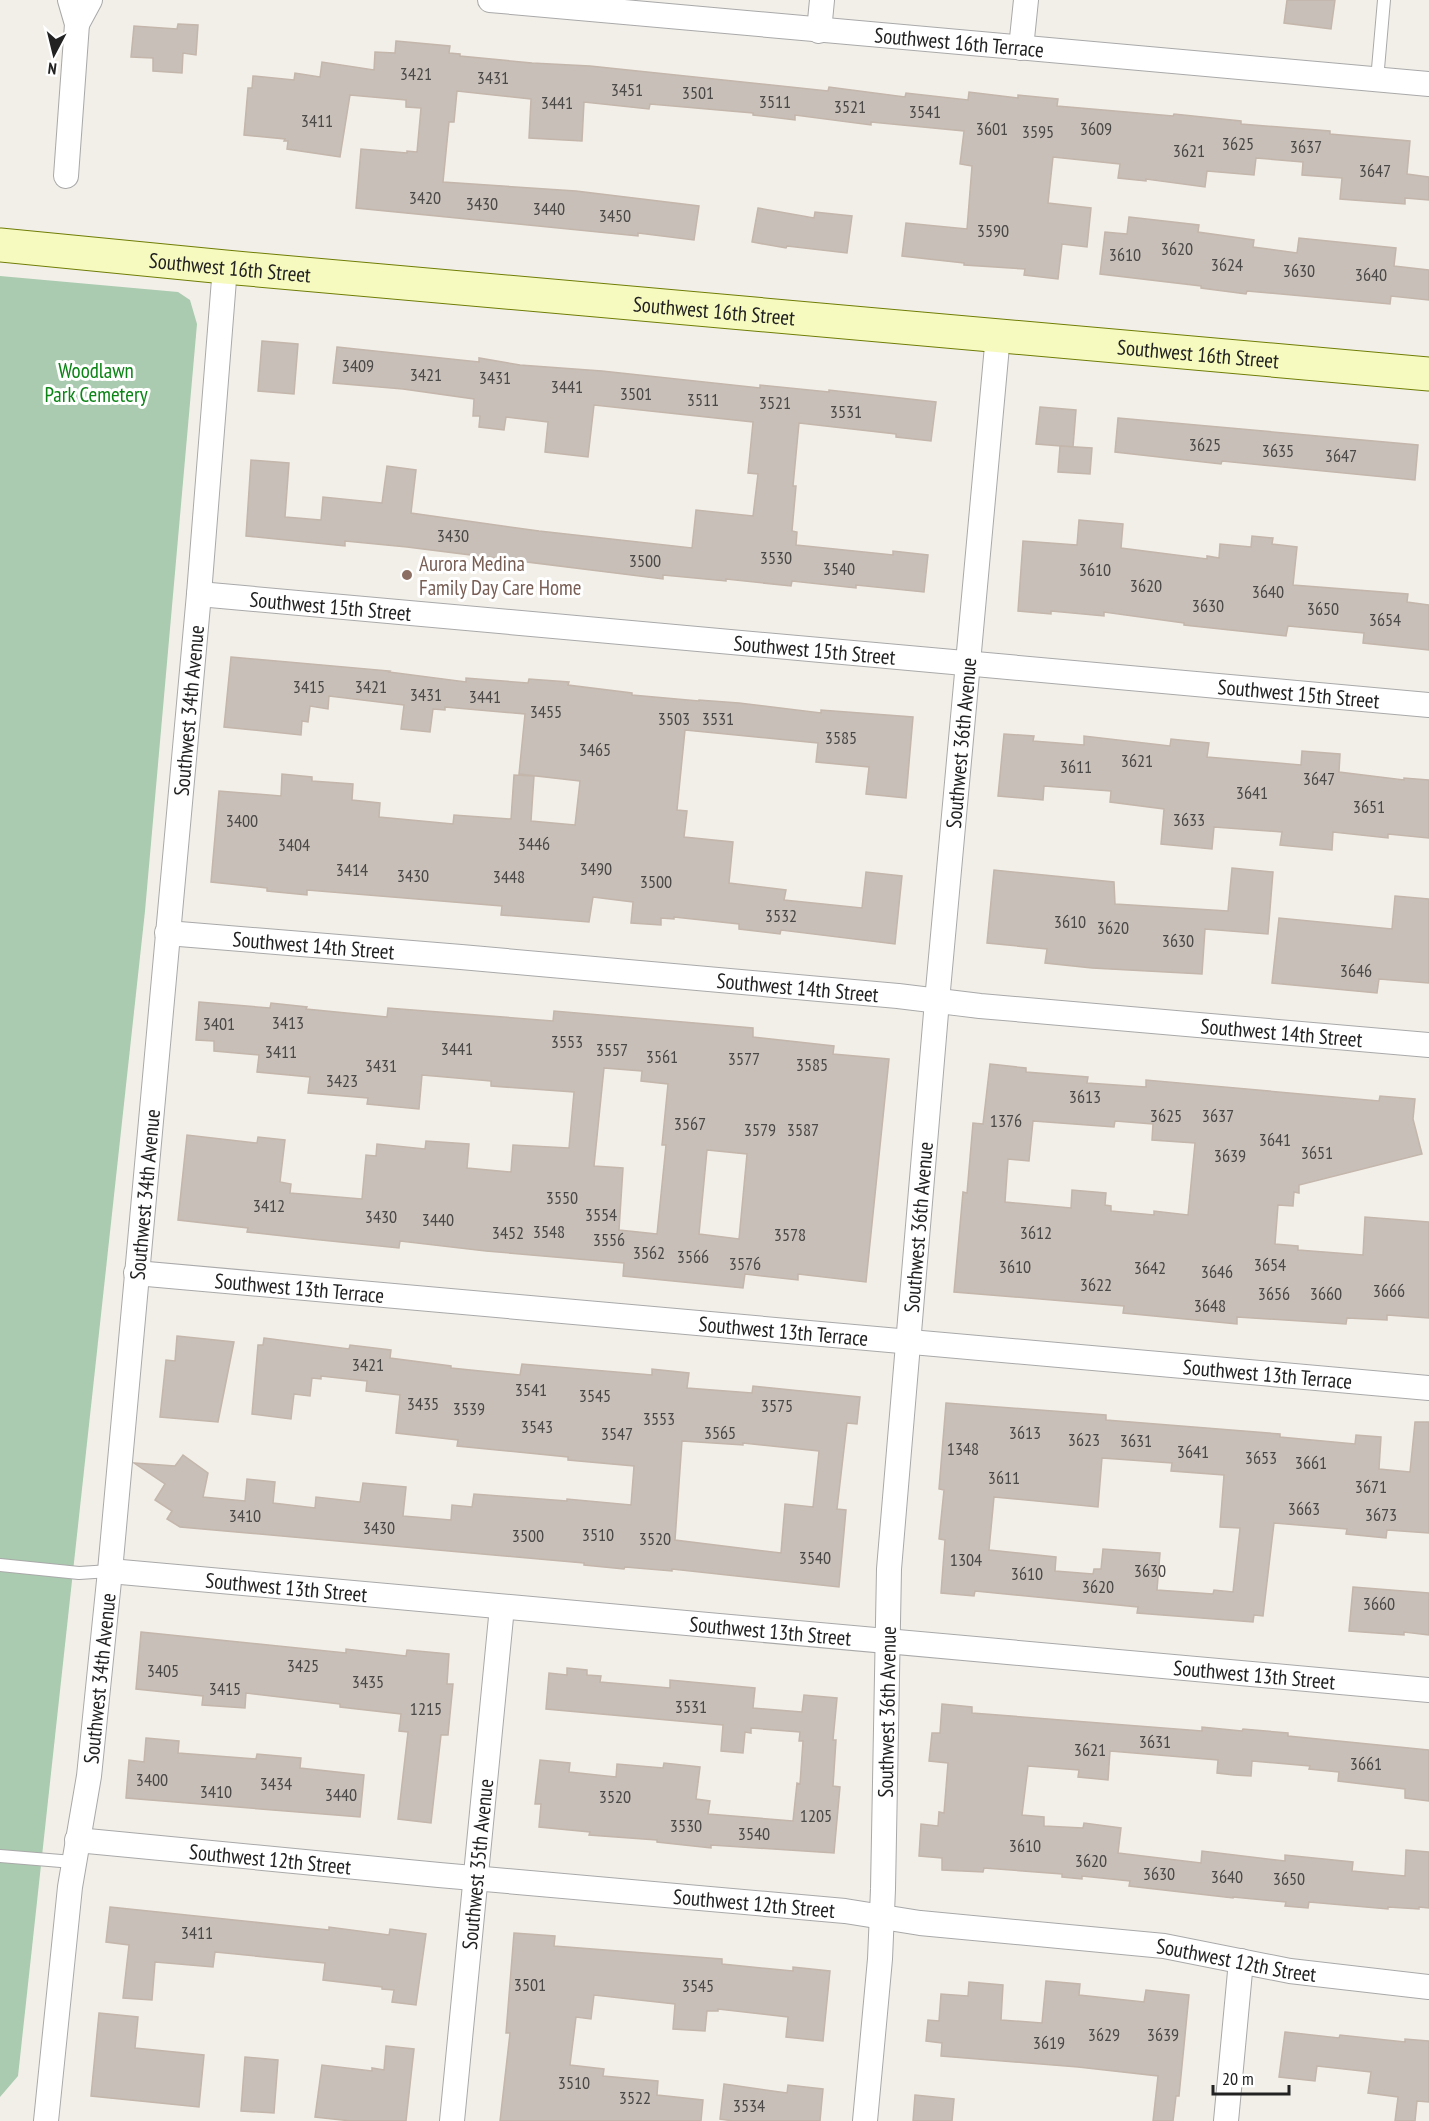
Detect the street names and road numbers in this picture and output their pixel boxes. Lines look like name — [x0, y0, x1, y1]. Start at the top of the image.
street label: Southwest 16th Terrace — [873, 21, 1045, 63]
street label: Southwest 16th Street — [148, 246, 312, 288]
street label: Southwest 16th Street — [632, 290, 796, 331]
street label: Southwest 16th Street — [1116, 333, 1280, 374]
street label: Southwest 15th Street — [248, 585, 413, 627]
street label: Southwest 34th Avenue — [167, 624, 210, 797]
street label: Southwest 15th Street — [732, 629, 897, 670]
street label: Southwest 36th Avenue — [939, 656, 982, 830]
street label: Southwest 15th Street — [1216, 672, 1381, 714]
street label: Southwest 14th Street — [231, 925, 396, 965]
street label: Southwest 14th Street — [716, 966, 880, 1008]
street label: Southwest 14th Street — [1199, 1012, 1364, 1053]
street label: Southwest 34th Avenue — [123, 1108, 166, 1281]
street label: Southwest 36th Avenue — [897, 1140, 939, 1314]
street label: Southwest 13th Terrace — [214, 1267, 385, 1309]
street label: Southwest 13th Terrace — [698, 1310, 869, 1352]
street label: Southwest 13th Terrace — [1182, 1353, 1353, 1395]
street label: Southwest 13th Street — [204, 1566, 369, 1608]
street label: Southwest 34th Avenue — [77, 1592, 121, 1765]
street label: Southwest 13th Street — [688, 1610, 853, 1651]
street label: Southwest 36th Avenue — [871, 1626, 901, 1798]
street label: Southwest 13th Street — [1172, 1654, 1337, 1695]
street label: Southwest 35th Avenue — [455, 1778, 499, 1951]
street label: Southwest 12th Street — [188, 1837, 352, 1880]
street label: Southwest 12th Street — [672, 1882, 836, 1924]
street label: Southwest 12th Street — [1155, 1932, 1318, 1987]

